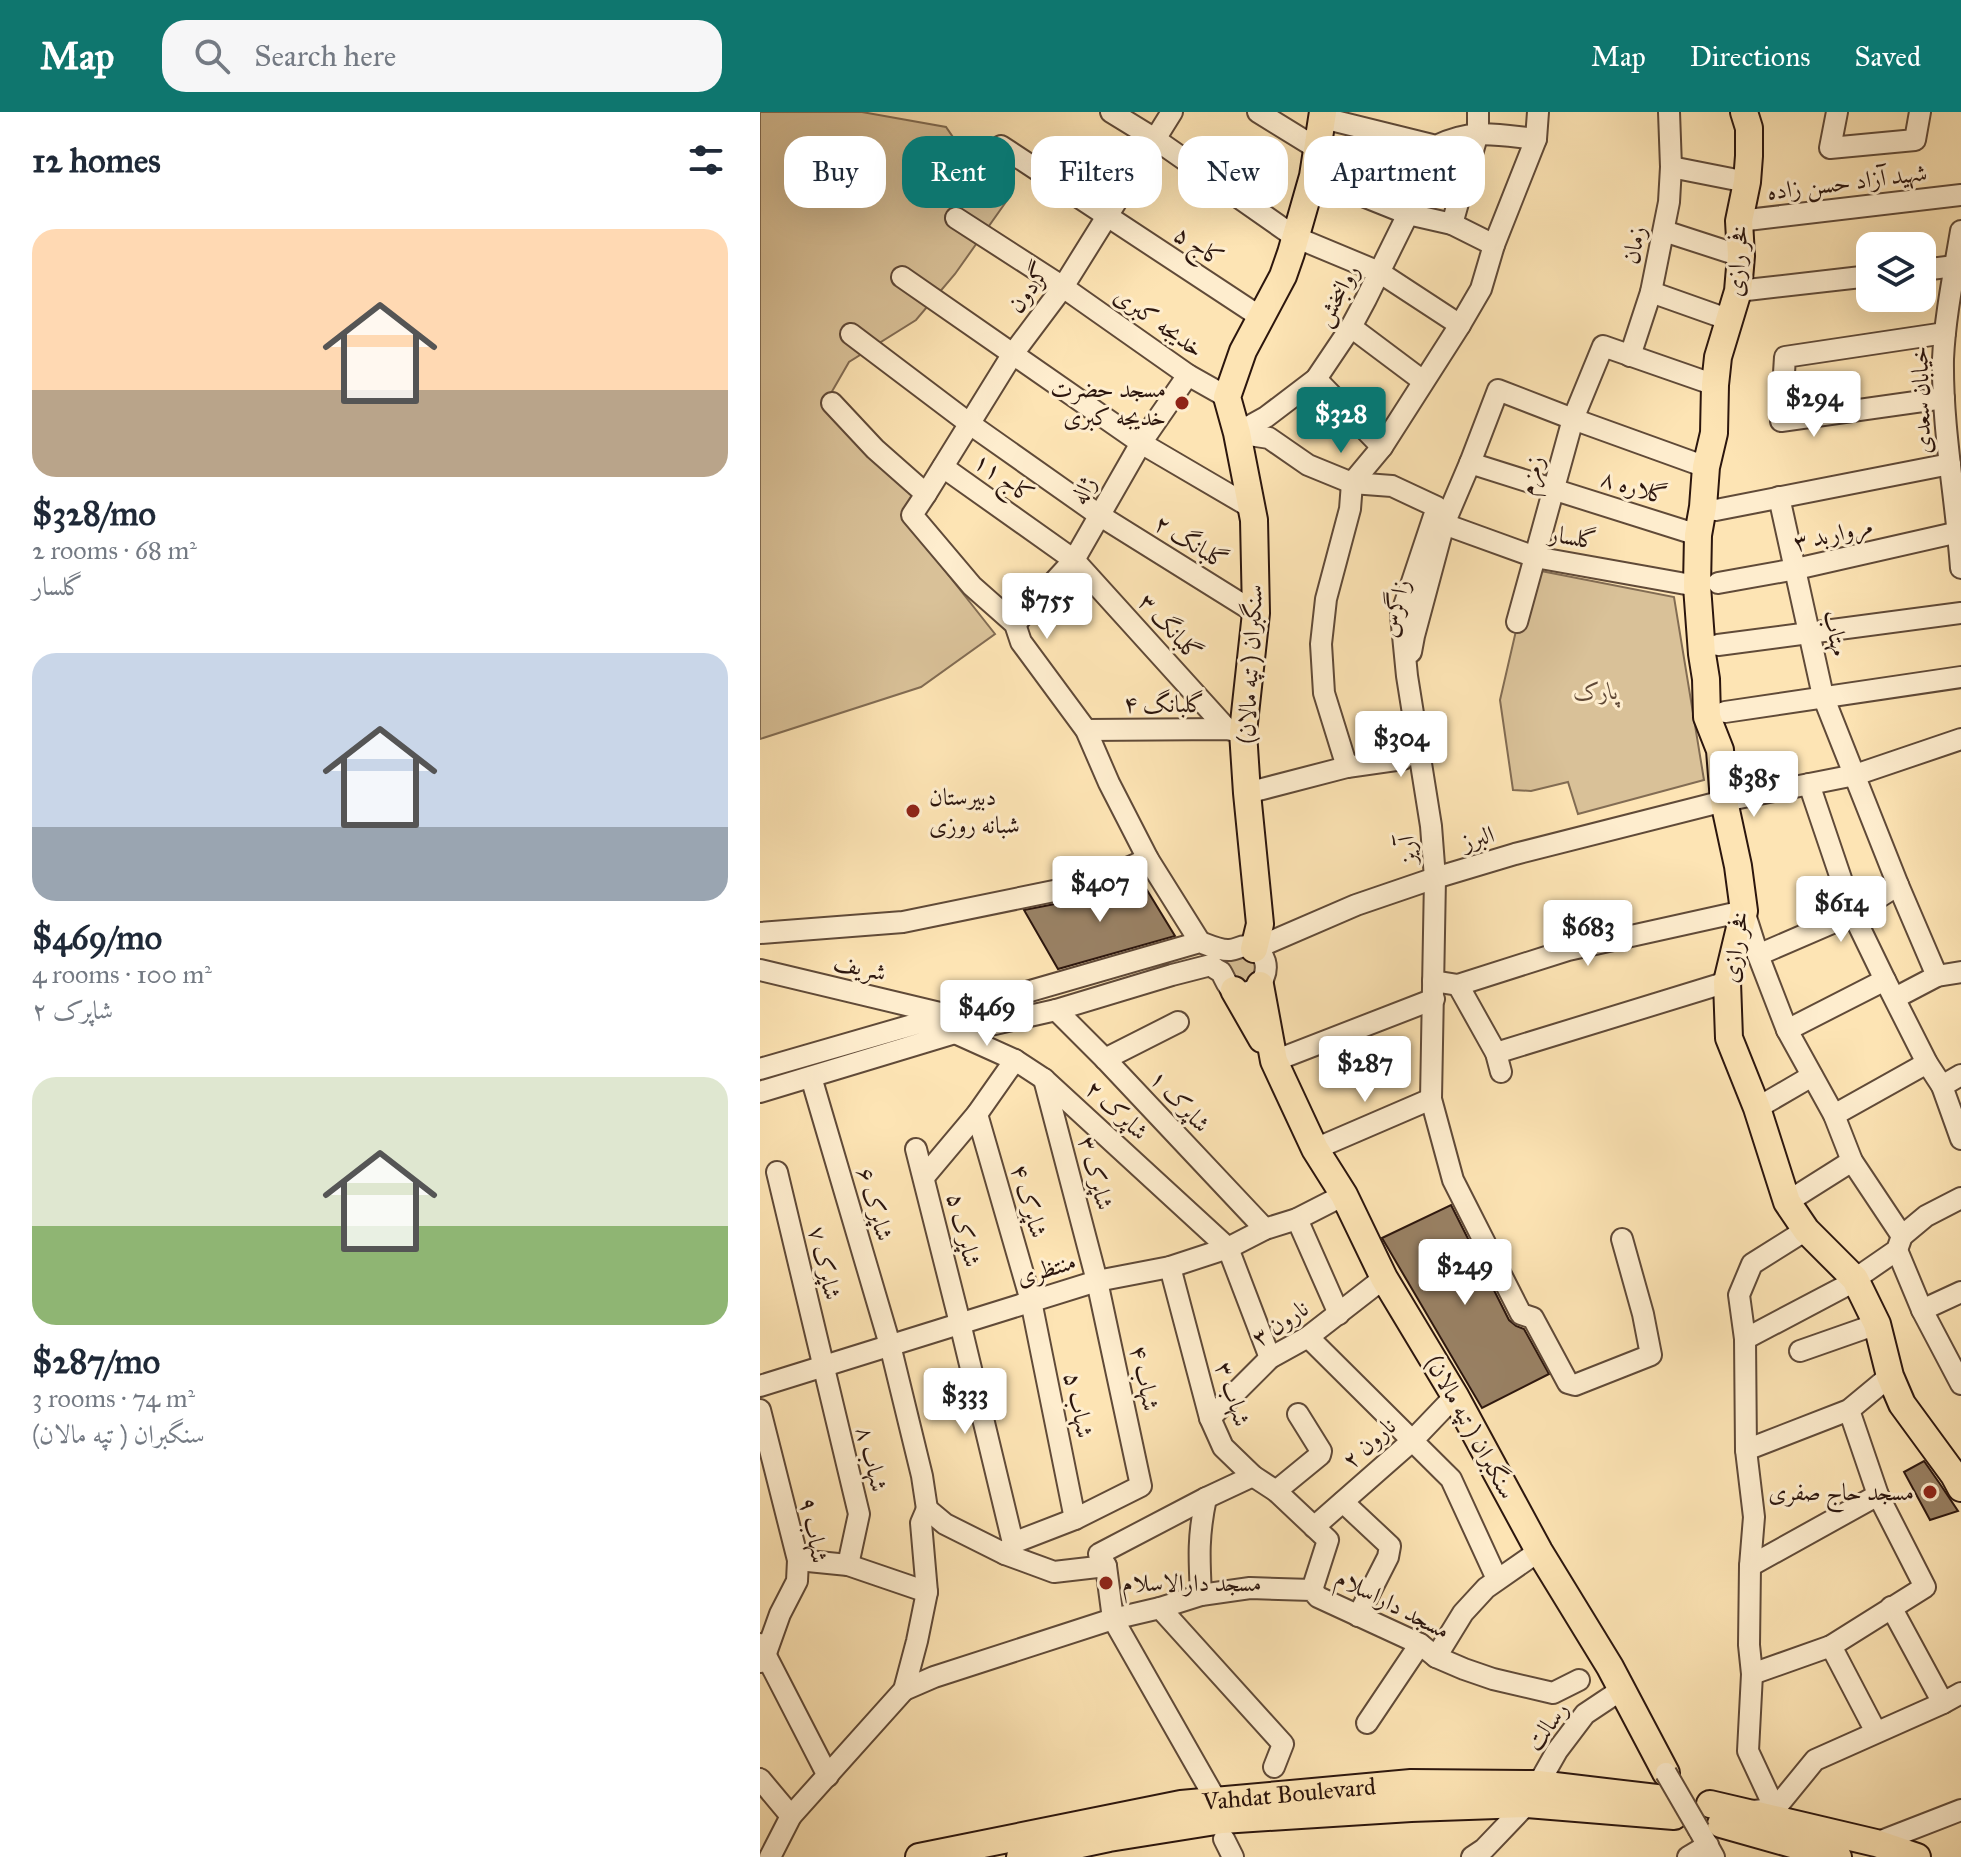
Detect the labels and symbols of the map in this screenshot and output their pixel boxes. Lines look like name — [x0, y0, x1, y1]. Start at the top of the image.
street label: شهید آزاد حسن زاده — [1765, 157, 1929, 208]
street label: کاج ۵ — [1165, 219, 1230, 278]
street label: زمان — [1616, 223, 1652, 267]
street label: فخر رازی — [1720, 224, 1754, 298]
street label: گردون — [1000, 257, 1057, 319]
street label: روانبخش — [1308, 259, 1367, 332]
street label: خدیجه کبری — [1108, 280, 1210, 364]
street label: خیابان سعدی — [1904, 345, 1938, 455]
pin: $294 — [1767, 371, 1861, 439]
place label: مسجد حضرت خدیجه کبری — [1050, 374, 1166, 432]
pin: $328 — [1294, 387, 1388, 455]
marker: مسجد حضرت خدیجه کبری — [1173, 394, 1191, 412]
street label: کاج ۱۱ — [964, 446, 1040, 515]
street label: زمزم — [1511, 452, 1557, 500]
street label: گلاره ۸ — [1597, 463, 1671, 511]
street label: ژاله — [1063, 470, 1103, 510]
street label: گلبانگ ۲ — [1149, 508, 1233, 576]
street label: مرواربد ۳ — [1790, 510, 1876, 560]
street label: گلسار — [1545, 518, 1599, 556]
pin: $755 — [1000, 573, 1094, 641]
street label: زاگرس — [1372, 576, 1417, 640]
street label: سنگبران ( تپه مالان) — [1231, 584, 1270, 744]
street label: گلبانگ ۳ — [1132, 587, 1208, 667]
street label: مهتاب — [1817, 607, 1855, 659]
park label: پارک — [1574, 676, 1621, 708]
street label: گلبانگ ۴ — [1124, 689, 1204, 719]
pin: $304 — [1354, 711, 1448, 779]
pin: $385 — [1707, 751, 1801, 819]
place label: دبیرستان شبانه روزی — [929, 782, 1020, 840]
marker: دبیرستان شبانه روزی — [904, 802, 922, 820]
street label: البرز — [1456, 819, 1498, 858]
street label: آریز — [1391, 832, 1423, 868]
pin: $407 — [1053, 856, 1147, 924]
pin: $614 — [1794, 876, 1888, 944]
pin: $683 — [1541, 900, 1635, 968]
street label: فخر رازی — [1715, 909, 1755, 985]
street label: شریف — [831, 946, 889, 989]
pin: $469 — [940, 980, 1034, 1048]
pin: $287 — [1318, 1036, 1412, 1104]
street label: شاپرک ۱ — [1143, 1063, 1217, 1139]
street label: شاپرک ۲ — [1079, 1073, 1155, 1147]
street label: شاپرک ۳ — [1071, 1133, 1120, 1213]
street label: شاپرک ۴ — [1003, 1161, 1054, 1242]
street label: شاپرک ۶ — [849, 1164, 900, 1245]
street label: شاپرک ۵ — [939, 1190, 988, 1270]
street label: شاپرک ۷ — [801, 1223, 848, 1303]
pin: $249 — [1418, 1239, 1512, 1307]
street label: منتظری — [1013, 1246, 1079, 1292]
street label: نارون ۳ — [1246, 1293, 1314, 1353]
street label: شهاب ۴ — [1123, 1342, 1167, 1414]
street label: سنگبران ( تپه مالان) — [1418, 1350, 1523, 1504]
street label: شهاب ۳ — [1209, 1358, 1257, 1430]
pin: $333 — [918, 1368, 1012, 1436]
street label: شهاب ۵ — [1057, 1369, 1101, 1441]
street label: نارون ۲ — [1336, 1411, 1402, 1475]
street label: شهاب ۸ — [849, 1423, 895, 1495]
place label: مسجد حاج صفری — [1768, 1477, 1914, 1513]
marker: مسجد حاج صفری — [1921, 1483, 1939, 1501]
street label: شهاب ۹ — [793, 1495, 835, 1565]
street label: مسجد داراسلام — [1328, 1562, 1455, 1651]
place label: مسجد دارالاسلام — [1122, 1568, 1262, 1604]
marker: مسجد دارالاسلام — [1097, 1574, 1115, 1592]
street label: رسالت — [1519, 1695, 1575, 1757]
street label: Vahdat Boulevard — [1200, 1771, 1377, 1817]

